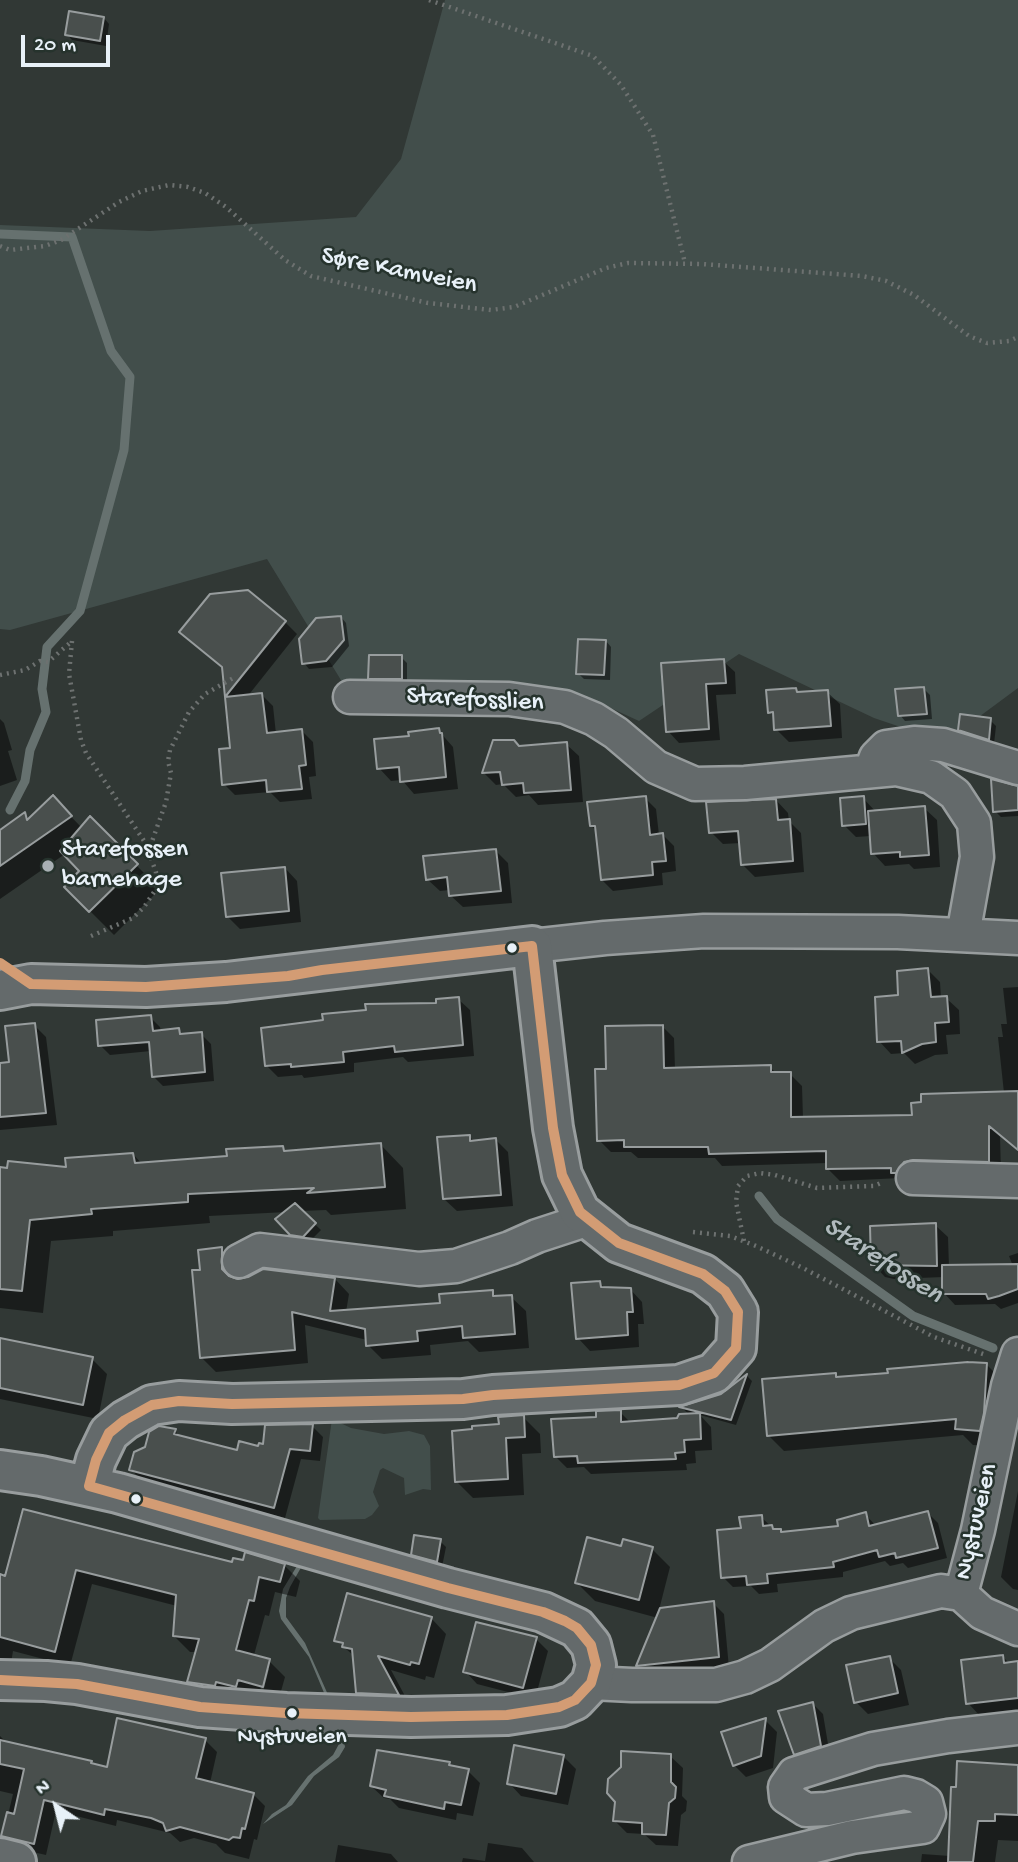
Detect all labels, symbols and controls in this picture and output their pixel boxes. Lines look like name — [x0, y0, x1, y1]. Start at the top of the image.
scale bar — [24, 21, 114, 65]
text: 20 m — [34, 34, 76, 59]
street label: Søre Kamveien — [319, 242, 479, 302]
street label: Starefosslien — [406, 682, 544, 720]
place label: Starefossen barnehage — [62, 835, 188, 896]
marker: Starefossen barnehage — [40, 858, 56, 874]
unlabelled marker — [505, 941, 519, 955]
water label: Starefossen — [816, 1211, 948, 1313]
street label: Nystuveien — [949, 1461, 1007, 1583]
unlabelled marker — [129, 1492, 143, 1506]
marker: Nystuveien — [285, 1706, 299, 1720]
place label: Nystuveien — [237, 1724, 347, 1752]
north arrow — [21, 1771, 91, 1841]
text: N — [32, 1775, 55, 1801]

